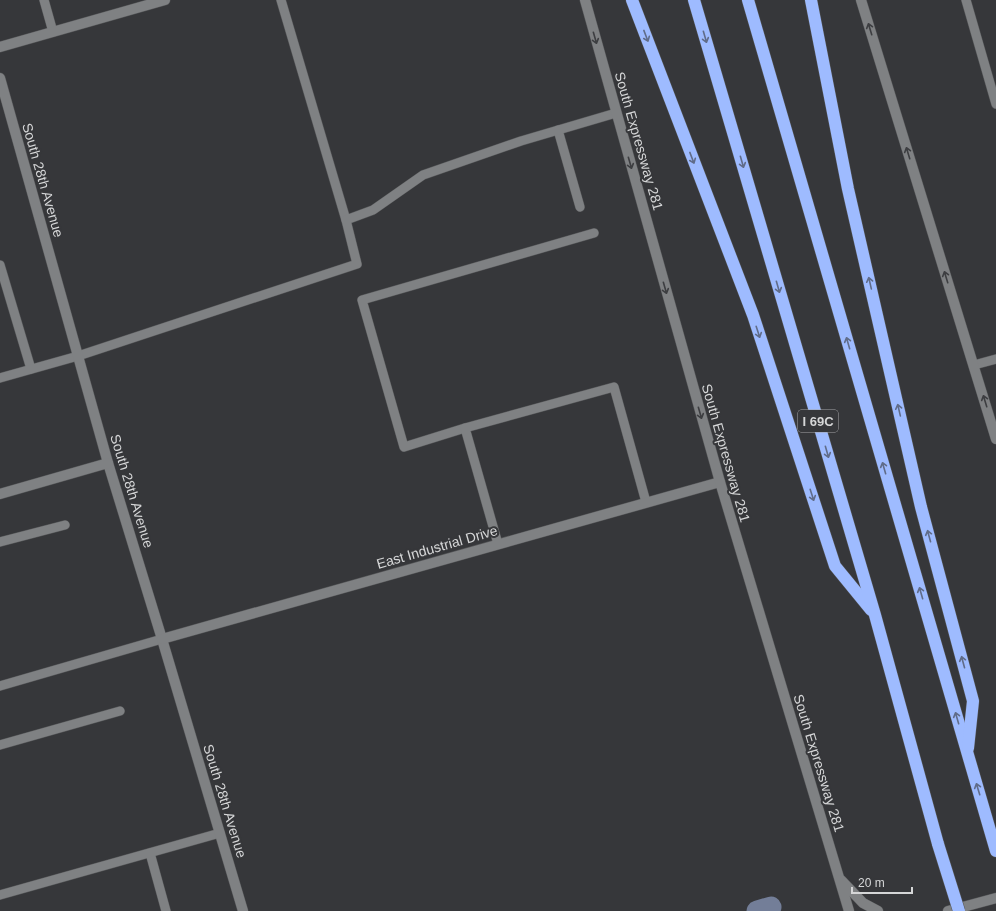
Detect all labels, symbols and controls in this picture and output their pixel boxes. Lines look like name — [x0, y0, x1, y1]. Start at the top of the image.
one-way arrow — [865, 23, 873, 35]
one-way arrow — [642, 30, 650, 42]
one-way arrow — [592, 31, 599, 44]
one-way arrow — [702, 31, 709, 44]
street label: South Expressway 281 — [612, 70, 666, 212]
street label: South 28th Avenue — [19, 121, 67, 239]
one-way arrow — [904, 146, 911, 159]
one-way arrow — [689, 151, 697, 163]
one-way arrow — [739, 155, 746, 168]
one-way arrow — [627, 156, 634, 169]
one-way arrow — [942, 271, 950, 283]
one-way arrow — [865, 277, 873, 290]
one-way arrow — [775, 280, 782, 293]
one-way arrow — [662, 281, 669, 294]
one-way arrow — [755, 325, 762, 338]
one-way arrow — [844, 337, 851, 350]
street label: South Expressway 281 — [699, 382, 753, 524]
one-way arrow — [981, 395, 988, 408]
one-way arrow — [894, 404, 902, 417]
one-way arrow — [697, 406, 704, 419]
road number: I 69C — [798, 410, 838, 432]
street label: South 28th Avenue — [107, 432, 157, 550]
one-way arrow — [824, 445, 831, 458]
one-way arrow — [880, 462, 887, 475]
one-way arrow — [809, 488, 816, 501]
street label: East Industrial Drive — [375, 522, 500, 572]
one-way arrow — [925, 530, 932, 543]
one-way arrow — [916, 587, 924, 600]
one-way arrow — [958, 656, 966, 669]
street label: South Expressway 281 — [790, 692, 848, 834]
one-way arrow — [953, 712, 960, 725]
street label: South 28th Avenue — [200, 742, 250, 860]
one-way arrow — [974, 783, 981, 796]
scale bar — [852, 869, 912, 895]
text: 20 m — [858, 876, 885, 890]

